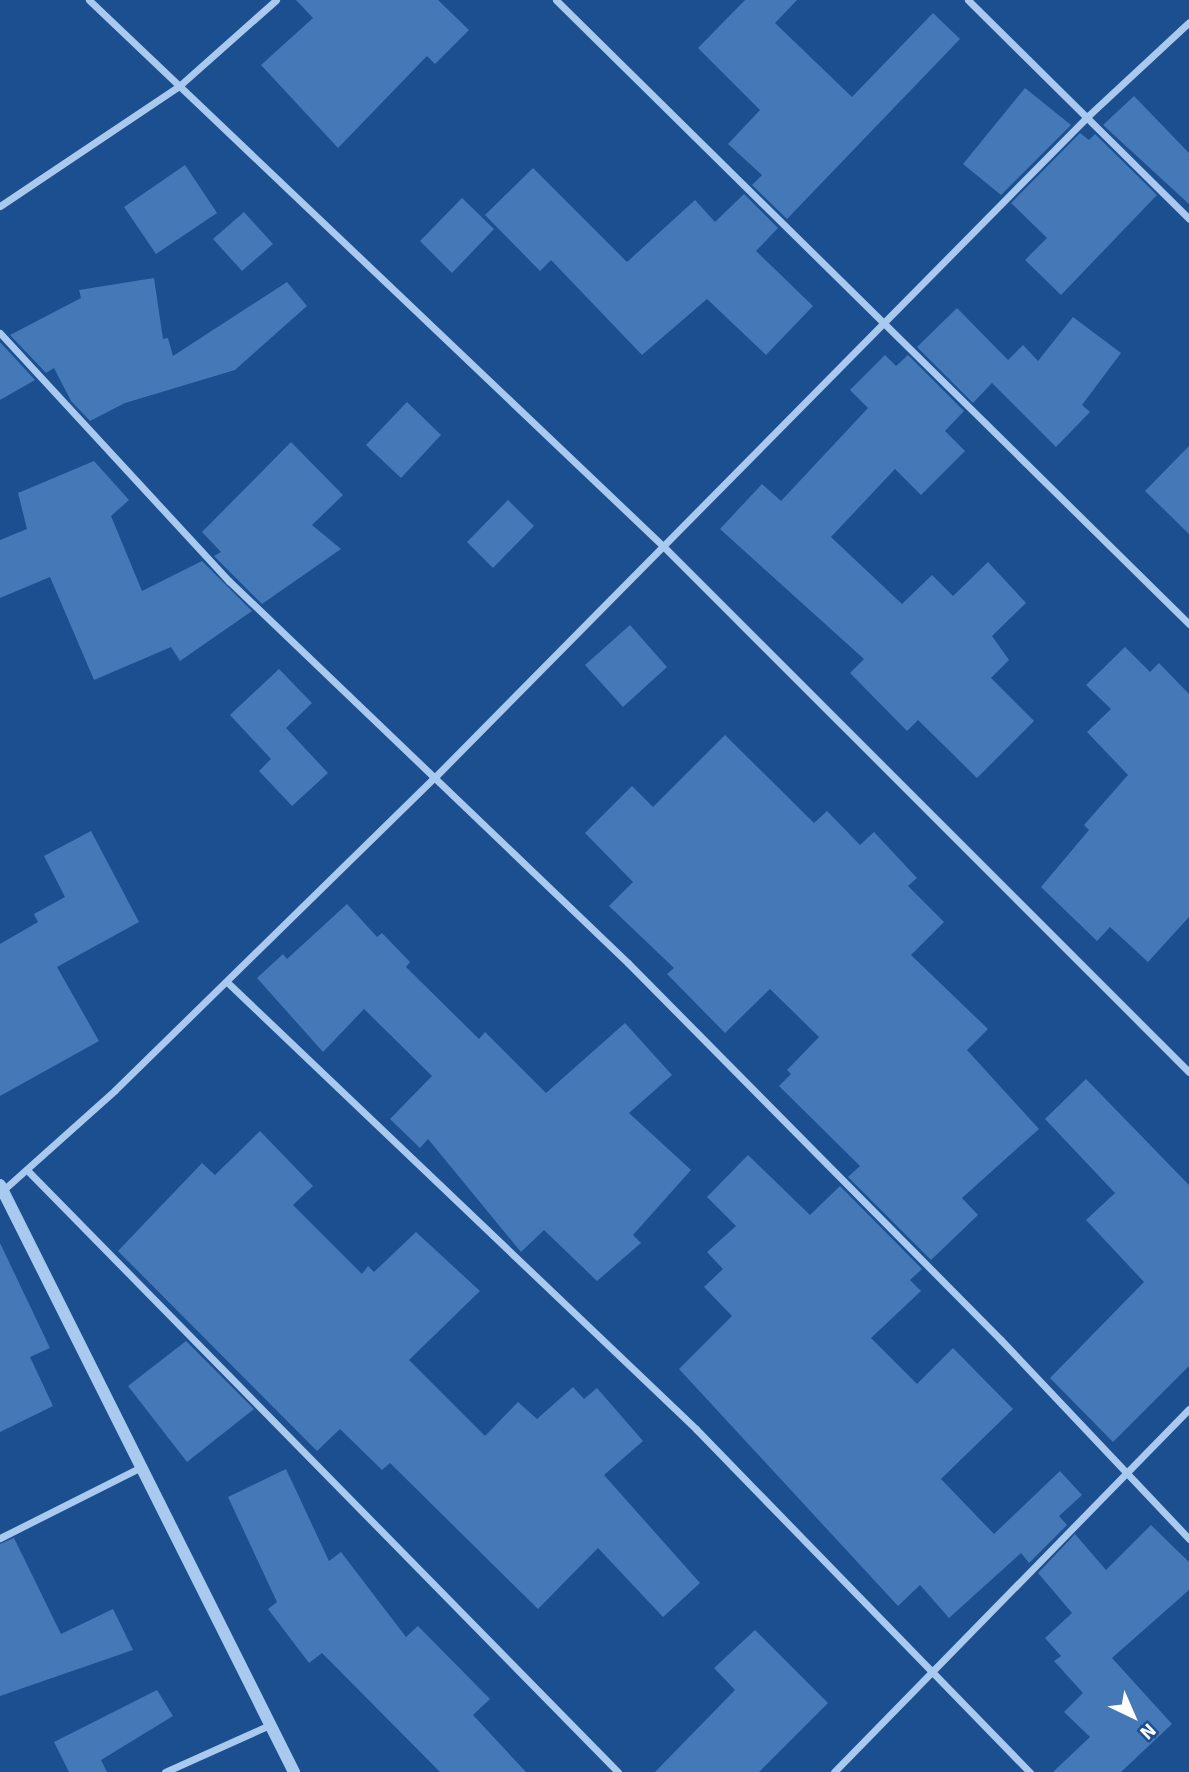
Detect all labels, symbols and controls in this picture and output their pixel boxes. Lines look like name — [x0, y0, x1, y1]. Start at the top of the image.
north arrow — [1098, 1681, 1168, 1751]
text: N — [1134, 1718, 1161, 1744]

